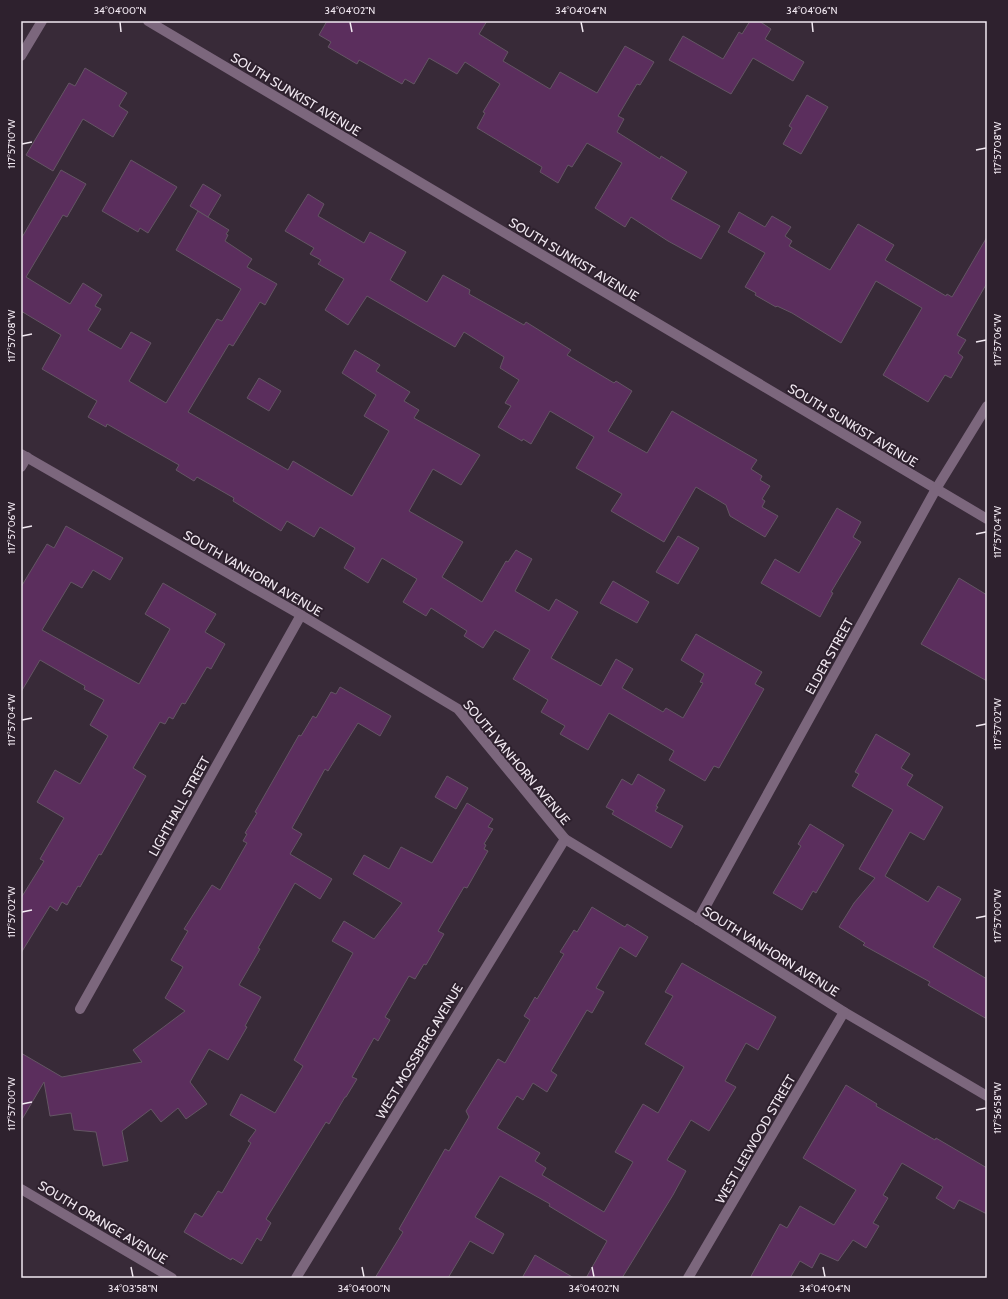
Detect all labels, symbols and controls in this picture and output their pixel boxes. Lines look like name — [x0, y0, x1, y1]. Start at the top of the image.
text: 34°04'00"N — [94, 4, 146, 17]
text: 34°04'02"N — [325, 4, 375, 17]
text: 34°04'04"N — [555, 4, 607, 17]
text: 34°04'06"N — [786, 4, 838, 17]
street label: SOUTH SUNKIST AVENUE — [228, 49, 364, 139]
text: 117°57'10"W — [5, 119, 18, 169]
text: 117°57'08"W — [991, 121, 1004, 174]
street label: SOUTH SUNKIST AVENUE — [506, 214, 642, 304]
text: 117°57'08"W — [5, 309, 18, 362]
text: 117°57'06"W — [991, 313, 1004, 366]
street label: SOUTH SUNKIST AVENUE — [785, 380, 921, 470]
text: 117°57'06"W — [5, 501, 18, 554]
text: 117°57'04"W — [991, 505, 1004, 558]
street label: SOUTH VANHORN AVENUE — [181, 527, 325, 619]
street label: ELDER STREET — [801, 615, 857, 697]
text: 117°57'04"W — [5, 693, 18, 746]
street label: SOUTH VANHORN AVENUE — [460, 696, 574, 828]
text: 117°57'02"W — [991, 698, 1004, 750]
street label: LIGHTHALL STREET — [145, 753, 213, 859]
text: 117°57'02"W — [5, 886, 18, 938]
text: 117°57'00"W — [991, 889, 1004, 943]
street label: SOUTH VANHORN AVENUE — [700, 902, 842, 1000]
street label: WEST MOSSBERG AVENUE — [372, 980, 466, 1122]
street label: WEST LEEWOOD STREET — [712, 1072, 799, 1206]
text: 117°57'00"W — [5, 1077, 18, 1131]
text: 117°56'58"W — [991, 1082, 1004, 1134]
street label: SOUTH ORANGE AVENUE — [35, 1177, 171, 1267]
text: 34°03'58"N — [108, 1282, 158, 1295]
text: 34°04'00"N — [338, 1282, 390, 1295]
text: 34°04'02"N — [569, 1282, 619, 1295]
text: 34°04'04"N — [799, 1282, 851, 1295]

